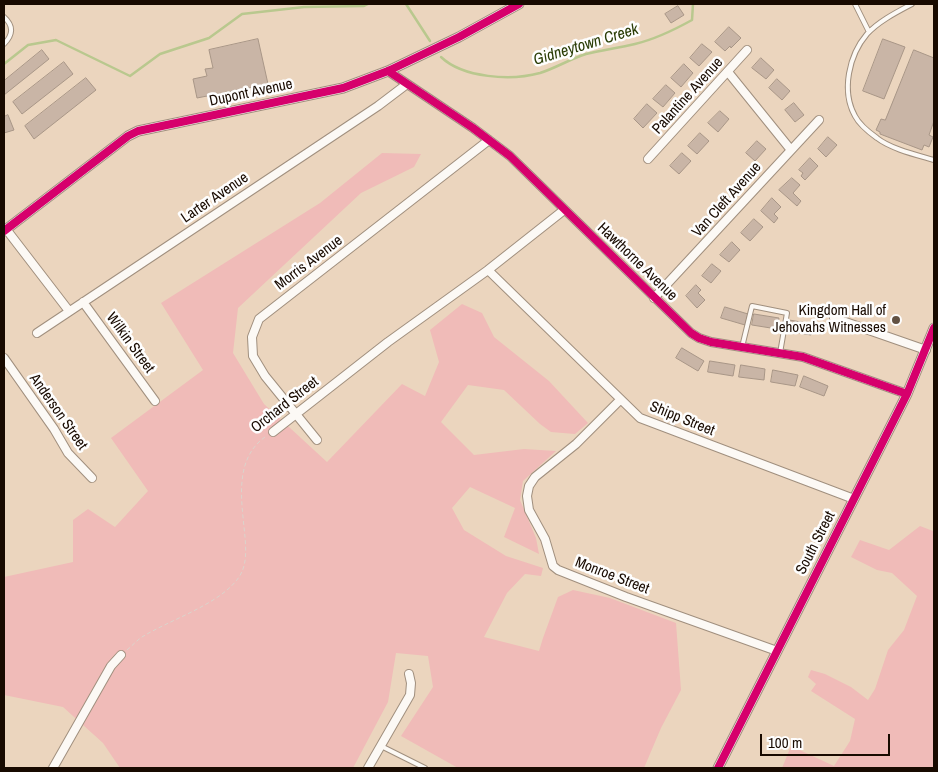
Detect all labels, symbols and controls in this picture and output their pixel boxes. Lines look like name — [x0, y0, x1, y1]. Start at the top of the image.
water label: Gidneytown Creek — [531, 20, 641, 70]
street label: Palantine Avenue — [649, 54, 727, 138]
street label: Dupont Avenue — [208, 75, 294, 111]
street label: Van Cleft Avenue — [689, 159, 765, 241]
street label: Larter Avenue — [178, 169, 252, 227]
street label: Hawthorne Avenue — [593, 219, 681, 305]
street label: Morris Avenue — [272, 232, 346, 294]
place label: Kingdom Hall of Jehovahs Witnesses — [773, 302, 886, 337]
street label: Wilkin Street — [102, 309, 158, 377]
marker: Kingdom Hall of Jehovahs Witnesses — [890, 314, 902, 326]
street label: Anderson Street — [25, 370, 91, 454]
street label: Orchard Street — [248, 373, 322, 437]
street label: Shipp Street — [647, 398, 717, 440]
street label: South Street — [792, 508, 840, 578]
street label: Monroe Street — [572, 554, 652, 598]
scale bar — [763, 724, 893, 756]
text: 100 m — [768, 732, 802, 753]

